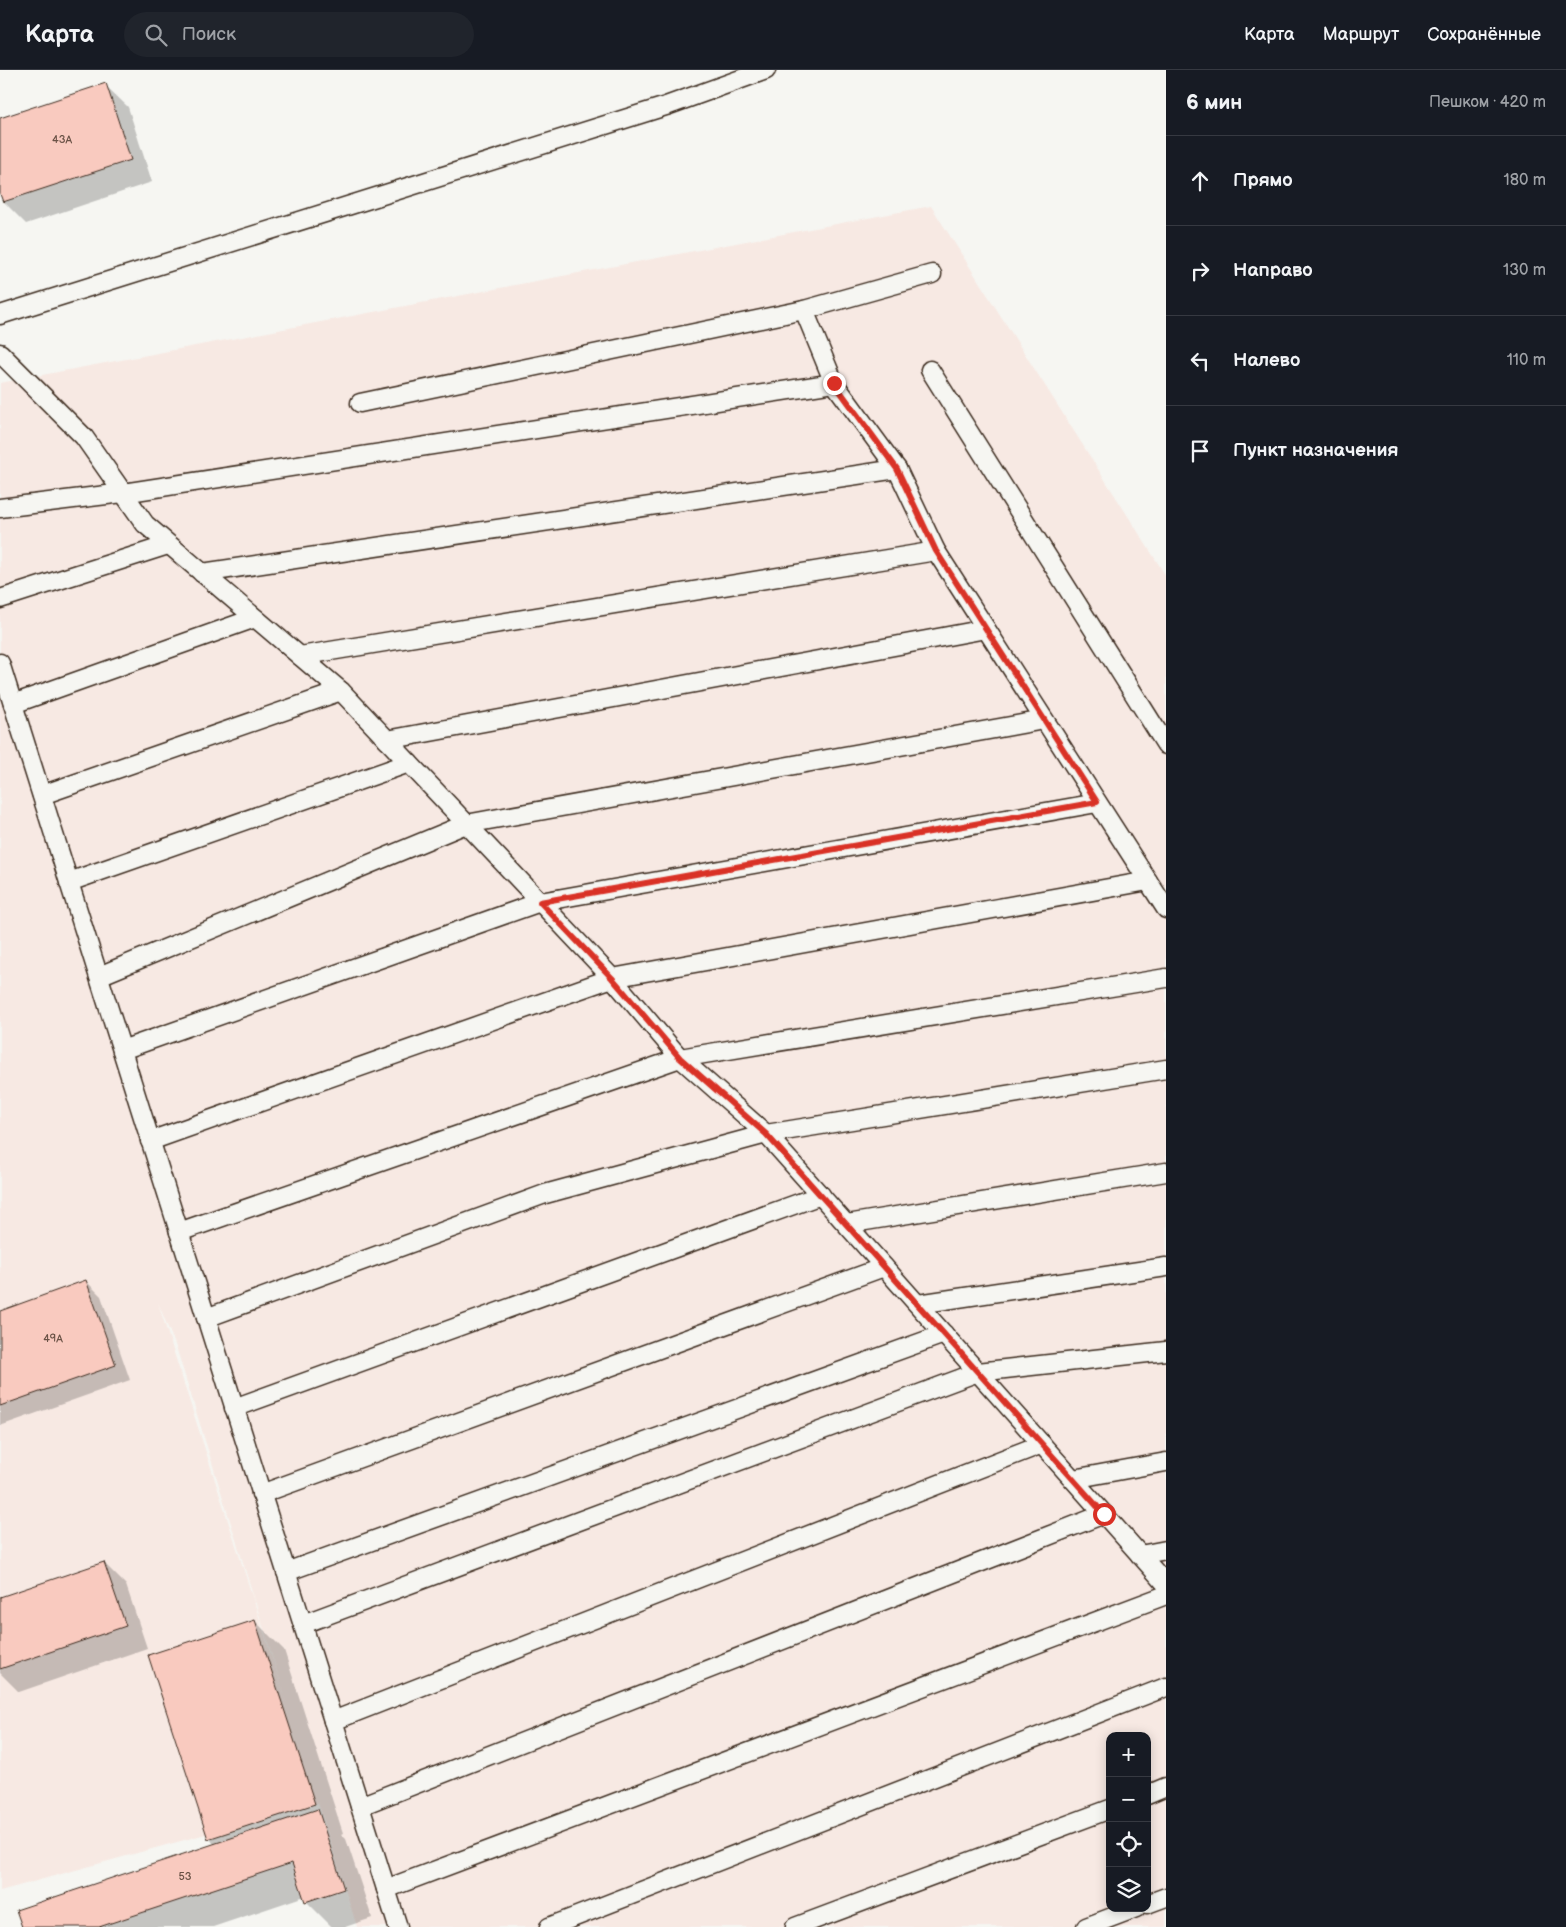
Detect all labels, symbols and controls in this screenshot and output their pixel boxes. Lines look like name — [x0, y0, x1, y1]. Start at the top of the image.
search box — [124, 12, 474, 57]
text: Карта — [25, 20, 94, 49]
icon: search — [142, 21, 170, 49]
text: Поиск — [182, 23, 236, 46]
text: Карта — [1244, 24, 1295, 45]
text: Маршрут — [1323, 24, 1399, 45]
text: Сохранённые — [1427, 24, 1541, 45]
text: 6 мин — [1186, 90, 1242, 115]
text: Пешком · 420 m — [1429, 93, 1546, 112]
house number: 43А — [52, 133, 72, 146]
icon: ahead — [1186, 167, 1214, 195]
text: Прямо — [1233, 169, 1293, 192]
text: 180 m — [1504, 171, 1546, 190]
icon: right — [1186, 257, 1214, 285]
text: Направо — [1233, 259, 1313, 282]
text: 130 m — [1503, 261, 1546, 280]
icon: left — [1186, 347, 1214, 375]
text: Налево — [1233, 349, 1300, 372]
text: 110 m — [1507, 351, 1546, 370]
route end — [823, 372, 846, 395]
icon: arrive — [1186, 437, 1214, 465]
text: Пункт назначения — [1233, 439, 1398, 462]
house number: 49А — [43, 1332, 63, 1345]
route start — [1093, 1503, 1116, 1526]
map controls — [1106, 1732, 1151, 1912]
button: + — [1106, 1732, 1151, 1777]
button: − — [1106, 1777, 1151, 1822]
button: locate — [1106, 1822, 1151, 1867]
button: layers — [1106, 1867, 1151, 1912]
house number: 53 — [178, 1870, 192, 1883]

